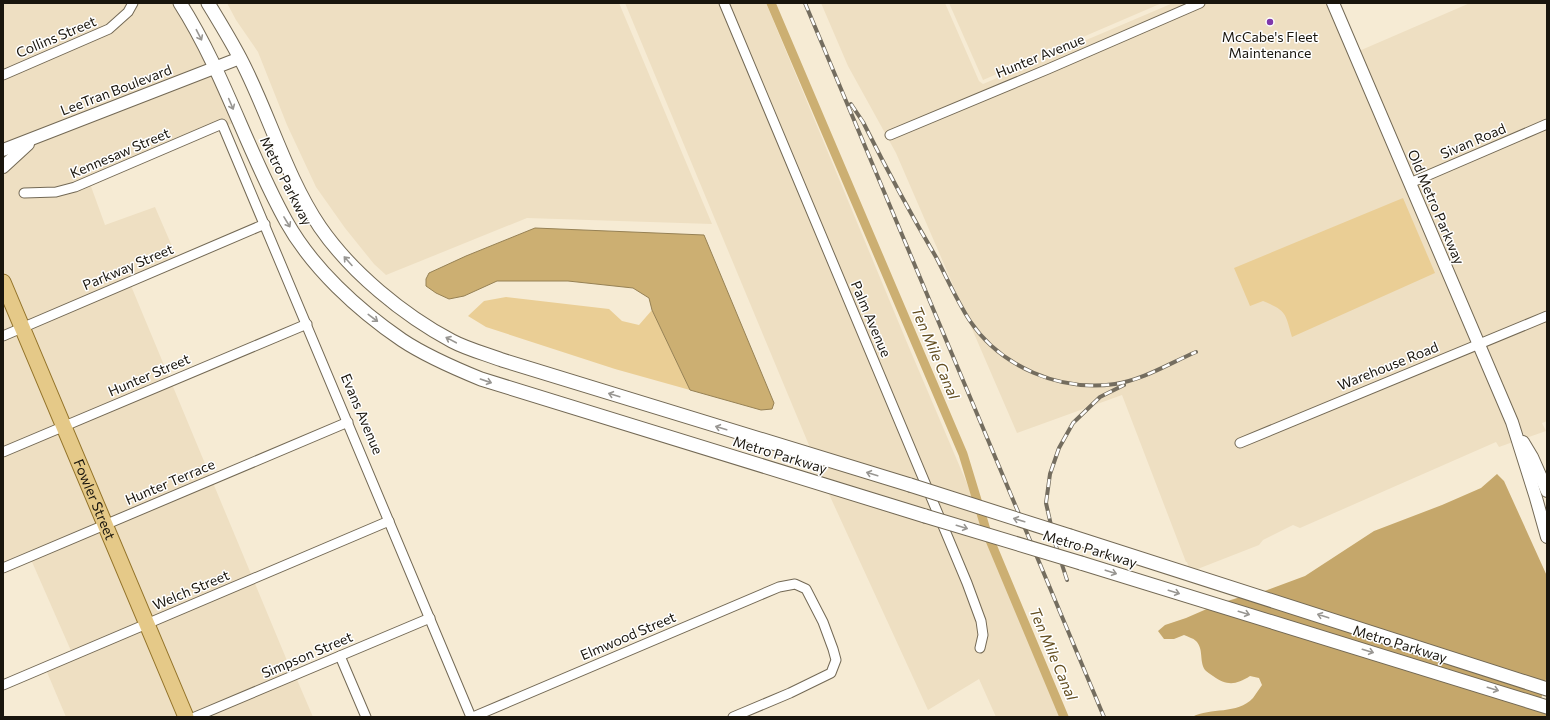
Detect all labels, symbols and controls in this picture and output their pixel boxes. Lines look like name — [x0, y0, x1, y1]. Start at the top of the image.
street label: Collins Street — [13, 12, 99, 61]
marker: McCabe's Fleet Maintenance — [1265, 17, 1275, 27]
place label: McCabe's Fleet Maintenance — [1222, 28, 1319, 61]
one-way arrow — [196, 29, 204, 41]
street label: Hunter Avenue — [993, 30, 1087, 81]
street label: LeeTran Boulevard — [58, 60, 174, 119]
one-way arrow — [228, 98, 236, 110]
street label: Sivan Road — [1437, 119, 1508, 162]
street label: Kennesaw Street — [67, 124, 172, 181]
street label: Metro Parkway — [257, 133, 316, 228]
street label: Old Metro Parkway — [1405, 147, 1468, 267]
one-way arrow — [283, 216, 291, 228]
street label: Parkway Street — [80, 240, 176, 293]
one-way arrow — [344, 256, 353, 266]
street label: Palm Avenue — [848, 278, 895, 360]
water label: Ten Mile Canal — [908, 304, 964, 403]
one-way arrow — [368, 313, 379, 322]
one-way arrow — [445, 335, 457, 343]
street label: Warehouse Road — [1335, 338, 1441, 393]
street label: Hunter Street — [105, 350, 192, 399]
street label: Evans Avenue — [338, 371, 387, 457]
one-way arrow — [480, 377, 492, 385]
one-way arrow — [607, 391, 620, 398]
one-way arrow — [715, 424, 728, 431]
street label: Metro Parkway — [731, 432, 829, 477]
street label: Hunter Terrace — [122, 455, 217, 508]
street label: Fowler Street — [70, 456, 120, 542]
one-way arrow — [866, 470, 879, 477]
one-way arrow — [1013, 516, 1026, 523]
one-way arrow — [956, 524, 969, 531]
street label: Metro Parkway — [1041, 526, 1139, 571]
street label: Welch Street — [150, 566, 232, 613]
one-way arrow — [1105, 569, 1118, 576]
one-way arrow — [1167, 589, 1180, 596]
water label: Ten Mile Canal — [1026, 605, 1082, 704]
street label: Elmwood Street — [578, 608, 678, 663]
one-way arrow — [1237, 610, 1250, 617]
one-way arrow — [1318, 612, 1330, 620]
street label: Metro Parkway — [1351, 621, 1449, 666]
street label: Simpson Street — [259, 628, 355, 681]
one-way arrow — [1362, 648, 1375, 655]
one-way arrow — [1486, 686, 1499, 693]

